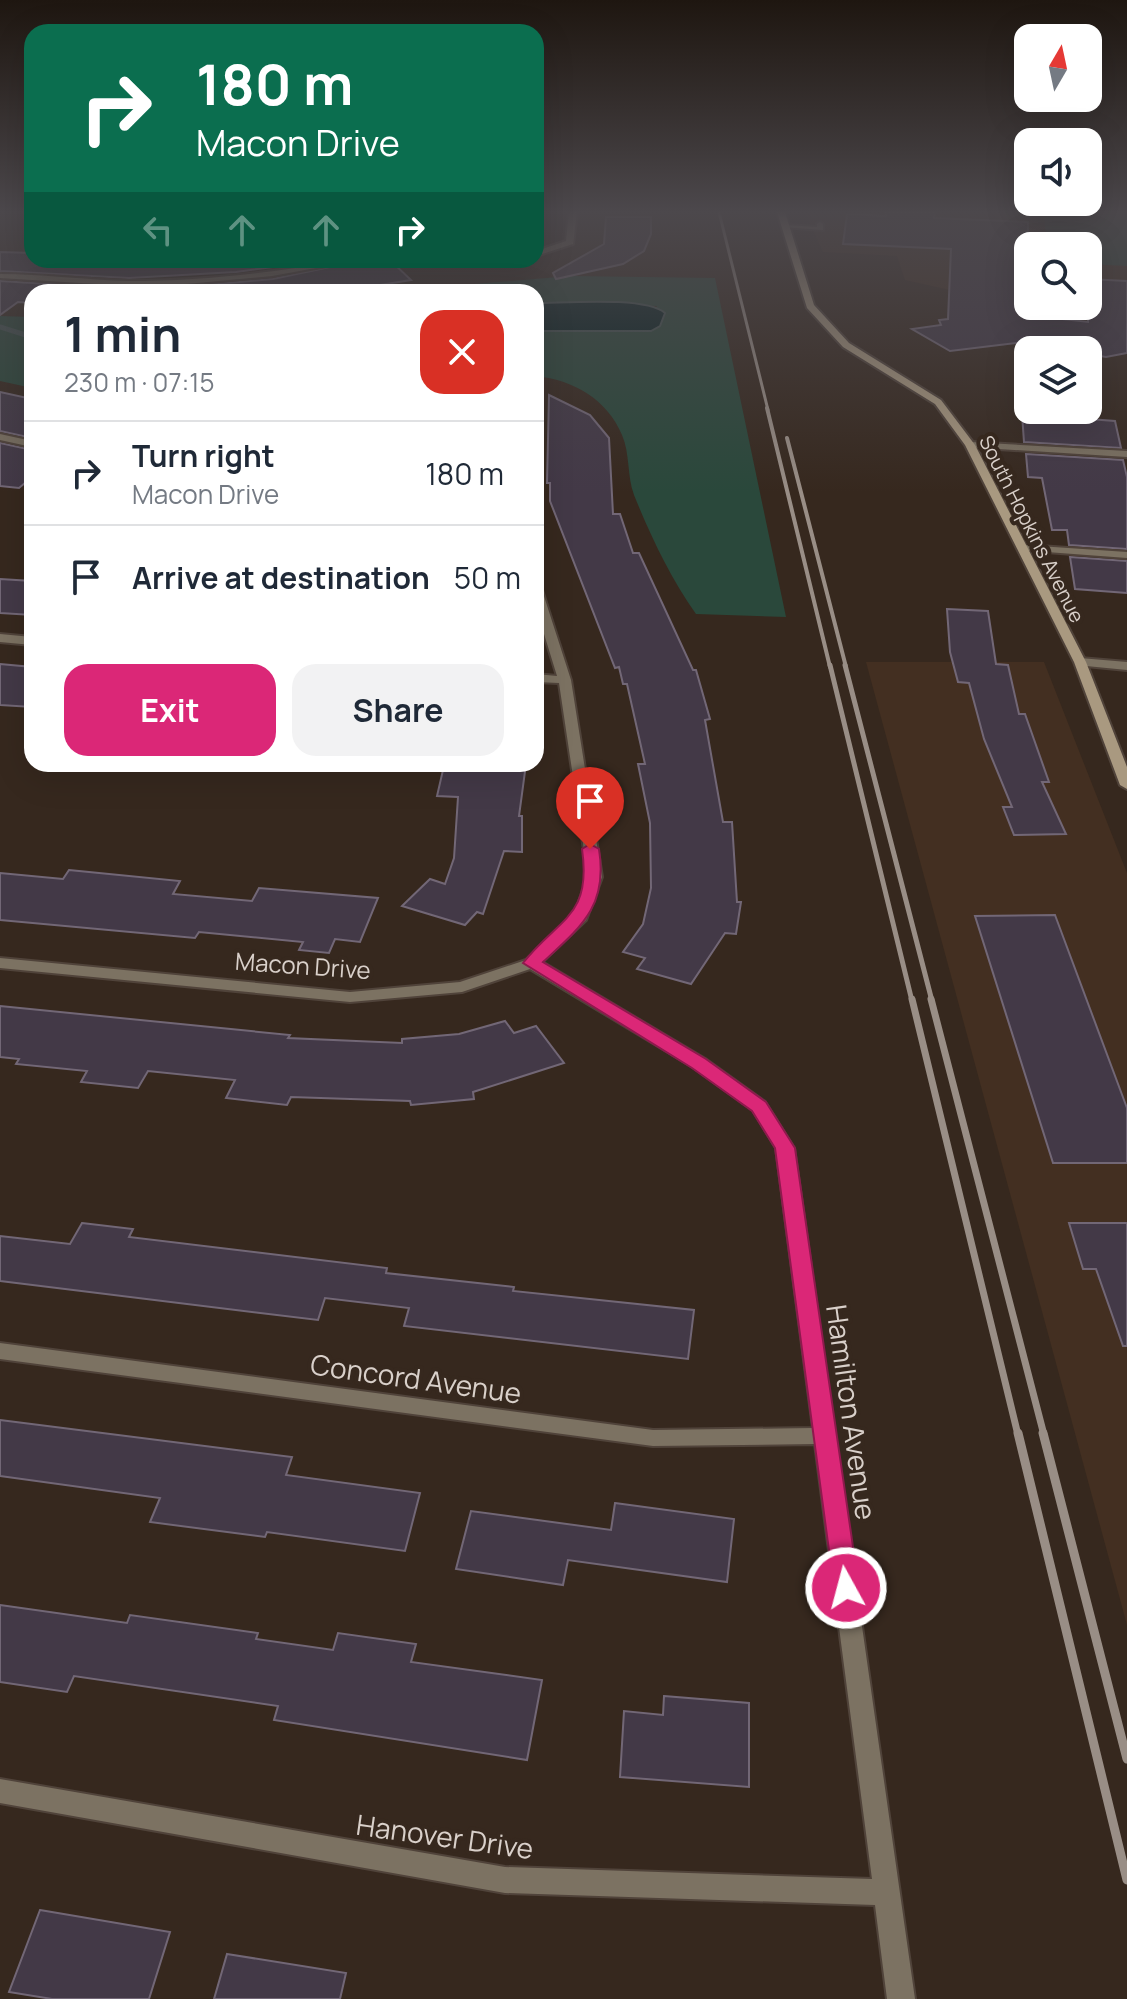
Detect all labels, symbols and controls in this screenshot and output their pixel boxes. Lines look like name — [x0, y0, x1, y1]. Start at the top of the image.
north arrow — [1014, 24, 1102, 112]
map controls — [1014, 24, 1102, 424]
text: 180 m — [196, 45, 353, 122]
icon: right — [64, 56, 168, 160]
text: Macon Drive — [196, 118, 400, 167]
button: sound — [1014, 128, 1102, 216]
icon: left — [136, 208, 180, 252]
icon: ahead — [220, 208, 264, 252]
icon: ahead — [304, 208, 348, 252]
icon: right — [388, 208, 432, 252]
button: search — [1014, 232, 1102, 320]
text: 1 min — [64, 301, 181, 366]
button: close — [420, 310, 504, 394]
button: layers — [1014, 336, 1102, 424]
text: 230 m · 07:15 — [64, 364, 214, 400]
street label: South Hopkins Avenue — [973, 431, 1091, 627]
text: Turn right — [132, 435, 275, 476]
icon: right — [64, 451, 108, 495]
text: 180 m — [425, 453, 504, 494]
text: Macon Drive — [132, 476, 279, 512]
icon: arrive — [64, 555, 108, 599]
text: Arrive at destination — [132, 557, 430, 598]
text: 50 m — [454, 557, 521, 598]
button: Exit — [64, 664, 276, 756]
button: Share — [292, 664, 504, 756]
pin — [556, 767, 624, 849]
icon: arrive — [568, 779, 612, 823]
street label: Macon Drive — [234, 944, 372, 986]
street label: Hamilton Avenue — [818, 1302, 886, 1522]
street label: Concord Avenue — [308, 1344, 524, 1412]
position arrow — [804, 1546, 888, 1630]
street label: Hanover Drive — [354, 1805, 536, 1867]

